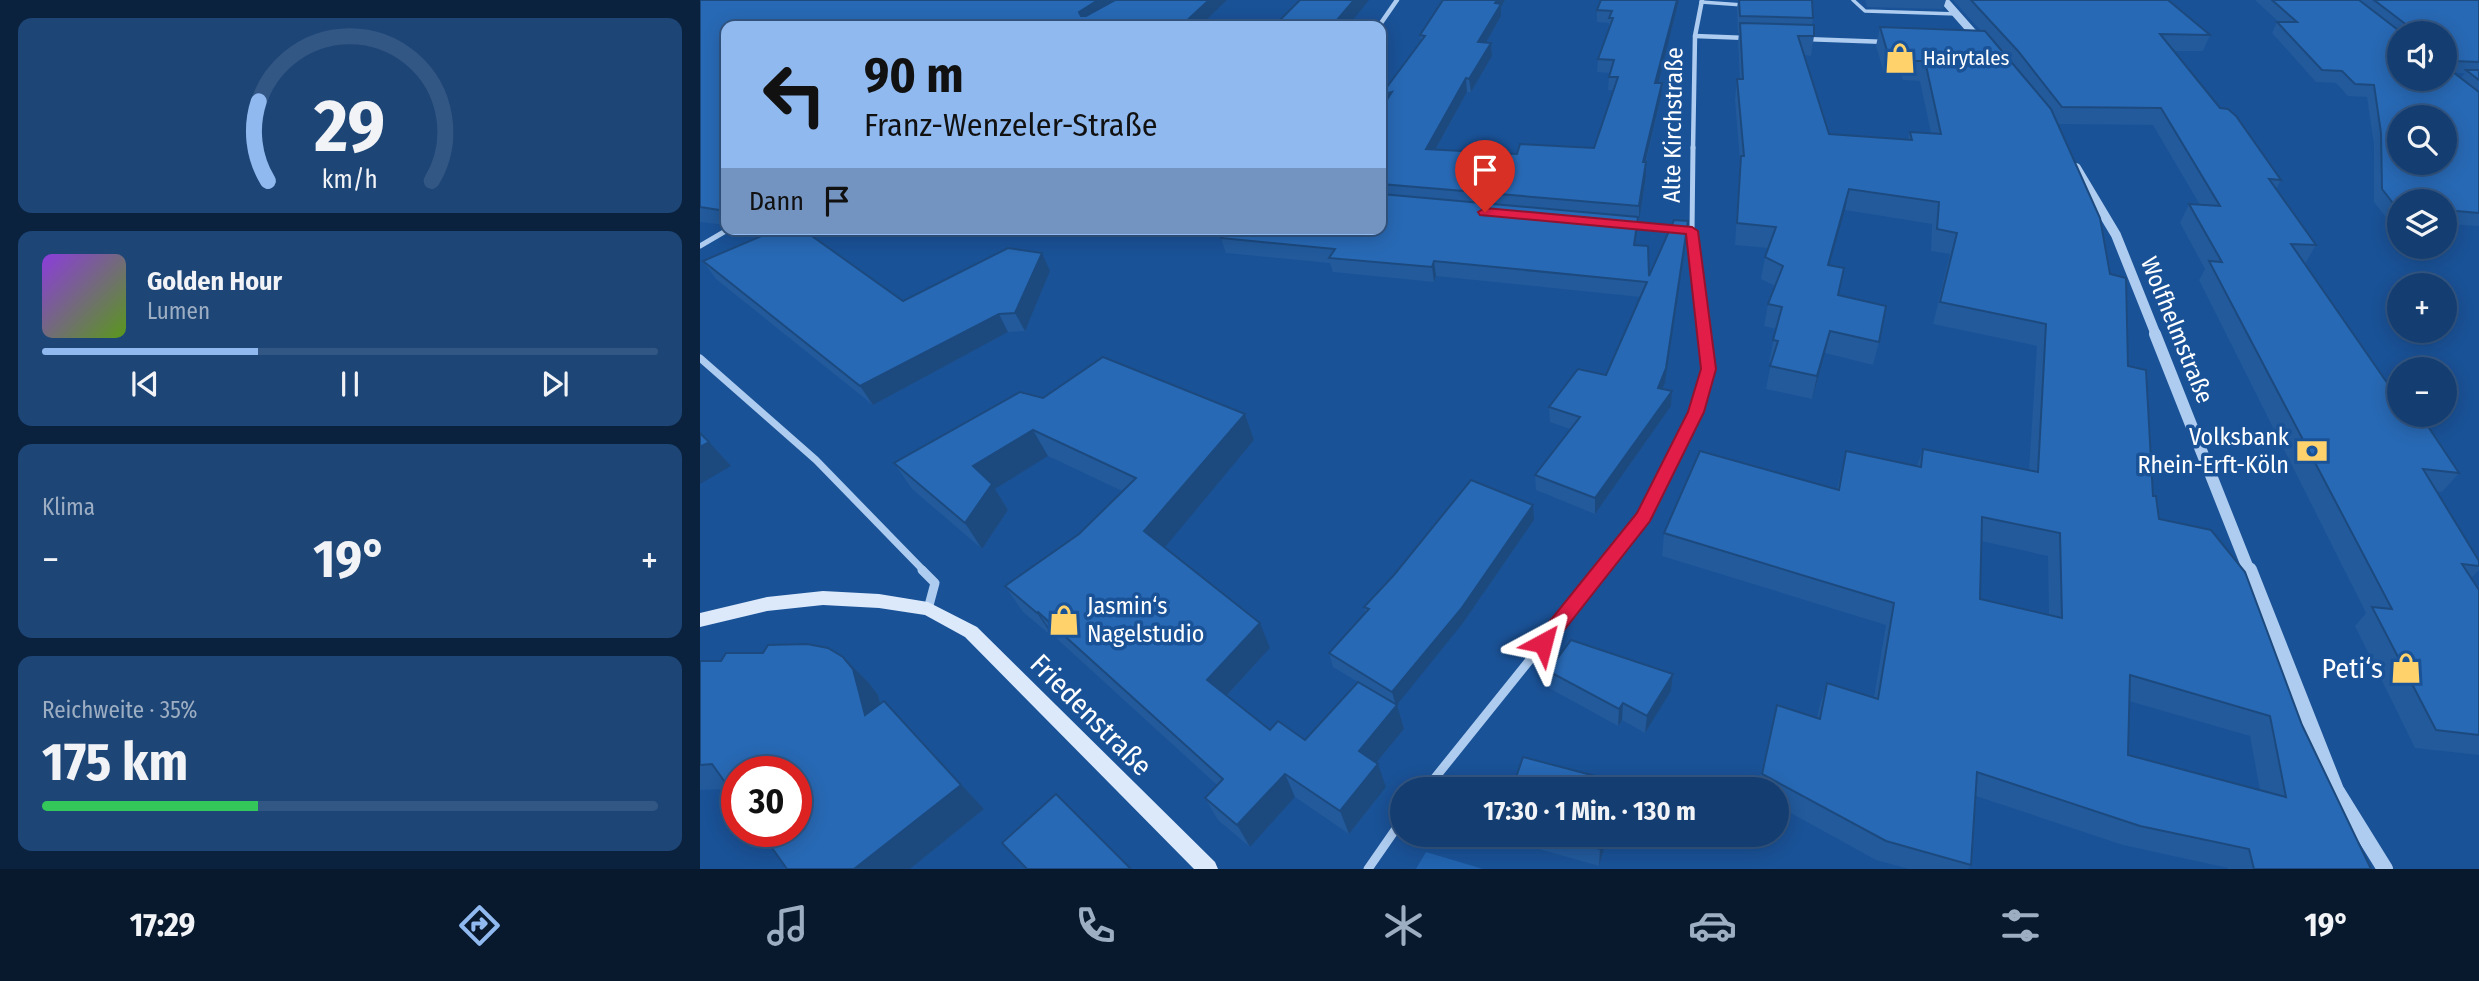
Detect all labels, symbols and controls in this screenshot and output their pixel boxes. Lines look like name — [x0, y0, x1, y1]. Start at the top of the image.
map controls — [2387, 21, 2457, 427]
button: sound — [2387, 21, 2457, 91]
shop icon: Hairytales — [1883, 41, 1917, 75]
place label: Hairytales — [1923, 45, 2010, 71]
text: 90 m — [864, 46, 964, 105]
street label: Alte Kirchstraße — [1658, 47, 1688, 203]
icon: left — [749, 49, 840, 140]
text: 29 — [314, 84, 385, 171]
button: search — [2387, 105, 2457, 175]
text: Franz-Wenzeler-Straße — [864, 106, 1157, 144]
pin — [1455, 140, 1515, 212]
icon: arrive — [1466, 151, 1504, 189]
text: km/h — [322, 165, 378, 195]
icon: arrive — [818, 182, 856, 220]
text: Dann — [749, 186, 804, 217]
button: layers — [2387, 189, 2457, 259]
street label: Wolfhelmstraße — [2135, 253, 2219, 407]
text: Golden Hour — [147, 266, 282, 297]
button: + — [2387, 273, 2457, 343]
text: Lumen — [147, 297, 210, 325]
button: − — [2387, 357, 2457, 427]
icon: previous — [126, 365, 164, 403]
icon: pause — [331, 365, 369, 403]
icon: next — [536, 365, 574, 403]
place label: Volksbank Rhein-Erft-Köln — [2137, 423, 2290, 479]
bank icon: Volksbank Rhein-Erft-Köln — [2295, 434, 2329, 468]
text: Klima — [42, 493, 95, 521]
text: 19° — [313, 528, 387, 591]
text: − — [42, 537, 59, 583]
text: + — [641, 537, 658, 583]
place label: Jasmin‘s Nagelstudio — [1087, 592, 1204, 648]
shop icon: Jasmin‘s Nagelstudio — [1047, 603, 1081, 637]
position arrow — [1506, 606, 1580, 680]
street label: Friedenstraße — [1023, 647, 1159, 783]
shop icon: Peti‘s — [2389, 651, 2423, 685]
place label: Peti‘s — [2322, 652, 2383, 685]
text: Reichweite · 35% — [42, 696, 197, 724]
text: 175 km — [42, 731, 188, 794]
speed limit sign: 30 — [721, 756, 812, 847]
text: 17:30 · 1 Min. · 130 m — [1483, 796, 1696, 827]
icon: directions — [455, 901, 504, 950]
icon: music — [763, 901, 812, 950]
icon: phone — [1071, 901, 1120, 950]
icon: climate — [1379, 901, 1428, 950]
icon: car — [1688, 901, 1737, 950]
icon: filters — [1996, 901, 2045, 950]
text: 17:29 — [130, 906, 195, 944]
text: 19° — [2304, 906, 2349, 944]

